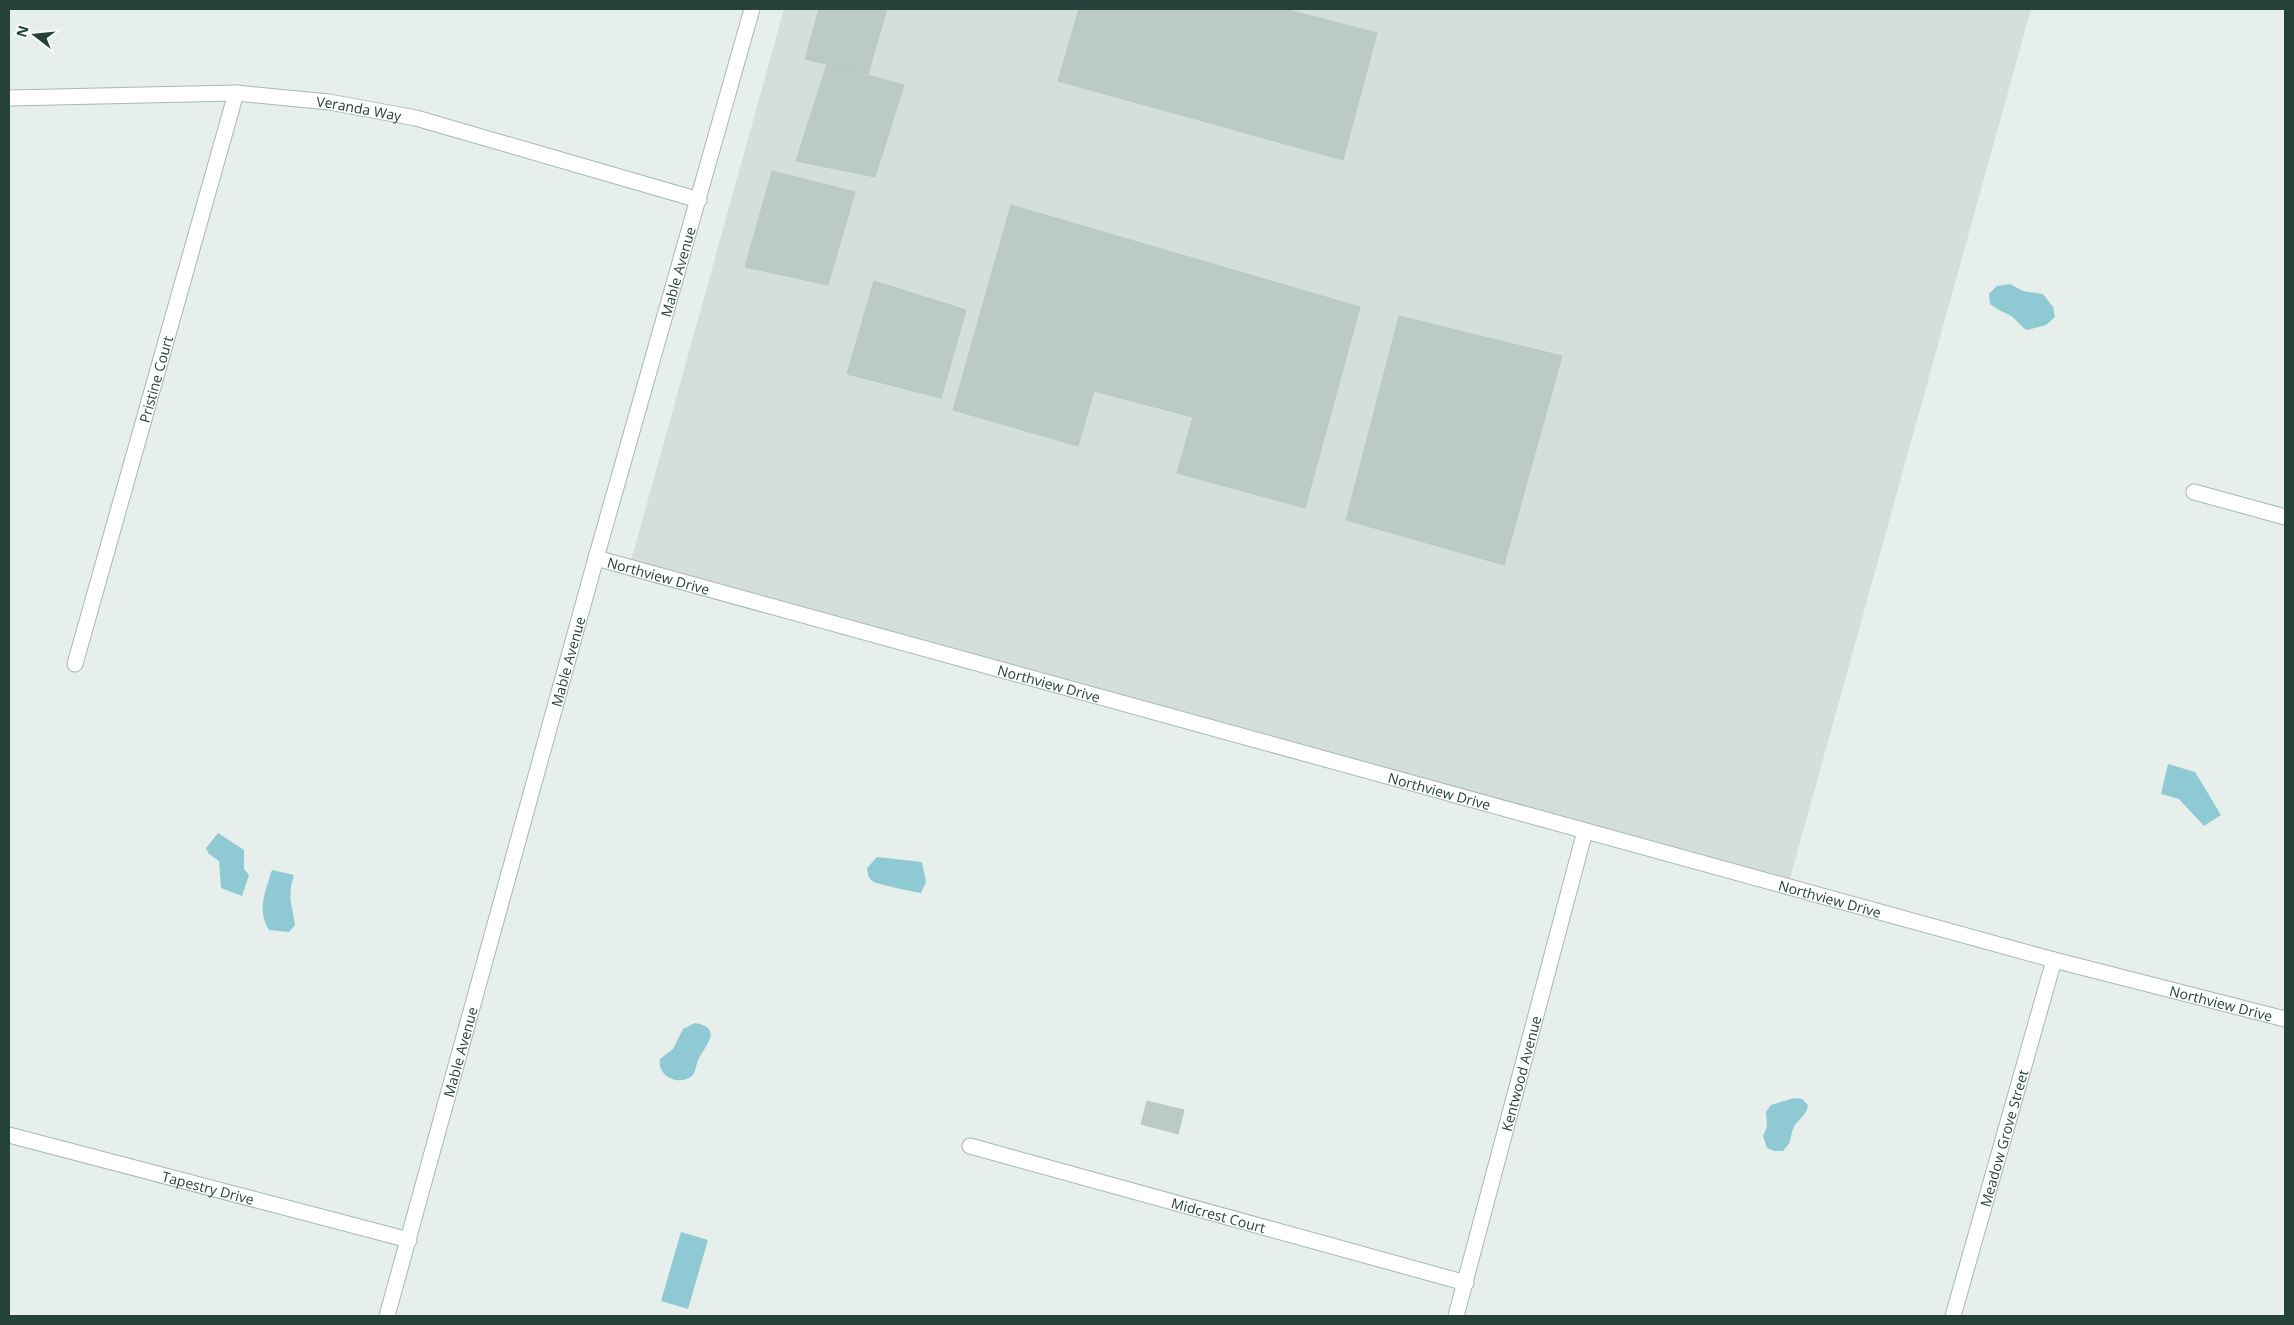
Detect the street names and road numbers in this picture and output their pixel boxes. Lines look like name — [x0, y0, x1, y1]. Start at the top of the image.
street label: Veranda Way — [316, 91, 404, 125]
street label: Mable Avenue — [656, 224, 699, 319]
street label: Pristine Court — [134, 333, 177, 425]
street label: Northview Drive — [605, 552, 712, 598]
street label: Mable Avenue — [546, 614, 589, 709]
street label: Northview Drive — [996, 660, 1103, 706]
street label: Northview Drive — [1386, 767, 1493, 814]
street label: Northview Drive — [1777, 875, 1883, 921]
street label: Northview Drive — [2168, 980, 2275, 1025]
street label: Mable Avenue — [438, 1004, 481, 1099]
street label: Kentwood Avenue — [1496, 1013, 1545, 1133]
street label: Meadow Grove Street — [1975, 1067, 2032, 1209]
street label: Tapestry Drive — [160, 1166, 256, 1209]
street label: Midcrest Court — [1169, 1193, 1268, 1237]

